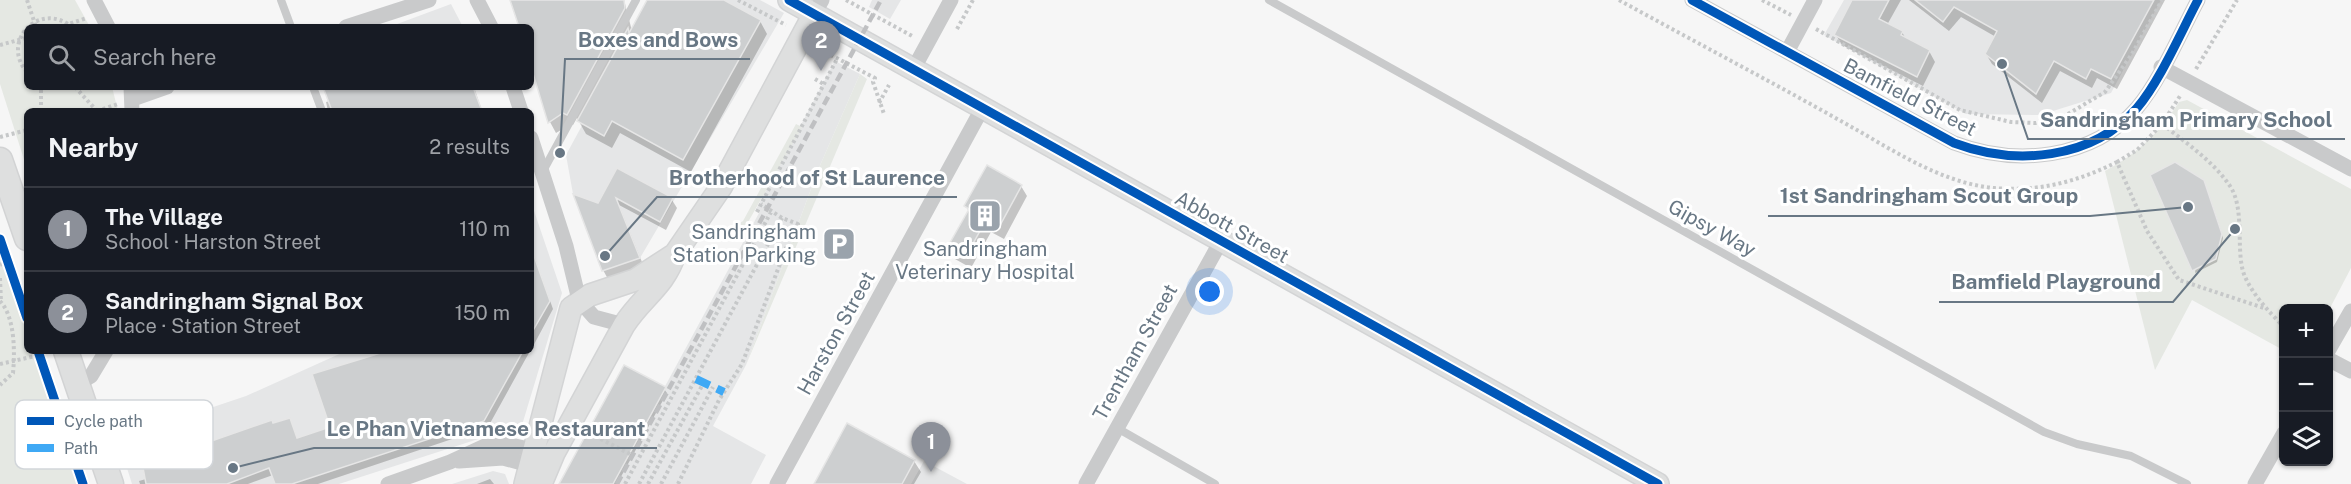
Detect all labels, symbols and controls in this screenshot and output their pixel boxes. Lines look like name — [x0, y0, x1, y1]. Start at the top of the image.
callout: Boxes and Bows — [565, 20, 750, 59]
pin: 2 — [802, 22, 840, 71]
search box — [24, 24, 534, 90]
text: Boxes and Bows — [578, 27, 738, 52]
icon: search — [45, 41, 78, 74]
text: Search here — [93, 44, 217, 70]
street label: Bamfield Street — [1839, 53, 1981, 141]
callout: Sandringham Primary School — [2028, 100, 2345, 139]
text: Sandringham Primary School — [2040, 107, 2332, 132]
text: Nearby — [48, 132, 138, 163]
text: 2 results — [429, 135, 510, 159]
callout: Brotherhood of St Laurence — [657, 158, 957, 197]
text: Brotherhood of St Laurence — [669, 165, 945, 190]
callout: 1st Sandringham Scout Group — [1768, 177, 2090, 216]
text: 1st Sandringham Scout Group — [1780, 183, 2078, 208]
street label: Abbott Street — [1171, 186, 1293, 268]
street label: Gipsy Way — [1664, 194, 1760, 262]
building icon: Sandringham Veterinary Hospital — [967, 198, 1003, 234]
text: The Village — [105, 204, 223, 230]
text: 1 — [63, 217, 72, 241]
text: 110 m — [459, 217, 510, 241]
place label: Sandringham Station Parking — [672, 220, 816, 267]
parking icon: Sandringham Station Parking — [821, 226, 857, 262]
text: School · Harston Street — [105, 230, 321, 254]
place label: Sandringham Veterinary Hospital — [895, 237, 1075, 284]
callout: Bamfield Playground — [1939, 263, 2173, 302]
street label: Harston Street — [792, 267, 880, 399]
text: Bamfield Playground — [1951, 269, 2161, 294]
your location — [1195, 277, 1224, 306]
street label: Trentham Street — [1088, 280, 1182, 424]
text: Sandringham Signal Box — [105, 288, 363, 314]
text: 2 — [61, 301, 74, 325]
text: 150 m — [455, 301, 510, 325]
map controls — [2279, 304, 2333, 466]
button: + — [2279, 304, 2333, 358]
text: Place · Station Street — [105, 314, 301, 338]
button: − — [2279, 358, 2333, 412]
legend — [15, 400, 213, 469]
callout: Le Phan Vietnamese Restaurant — [314, 409, 657, 448]
text: Cycle path — [64, 412, 143, 431]
button: layers — [2279, 412, 2333, 466]
text: Le Phan Vietnamese Restaurant — [326, 416, 646, 441]
pin: 1 — [912, 422, 950, 472]
text: Path — [64, 439, 98, 458]

